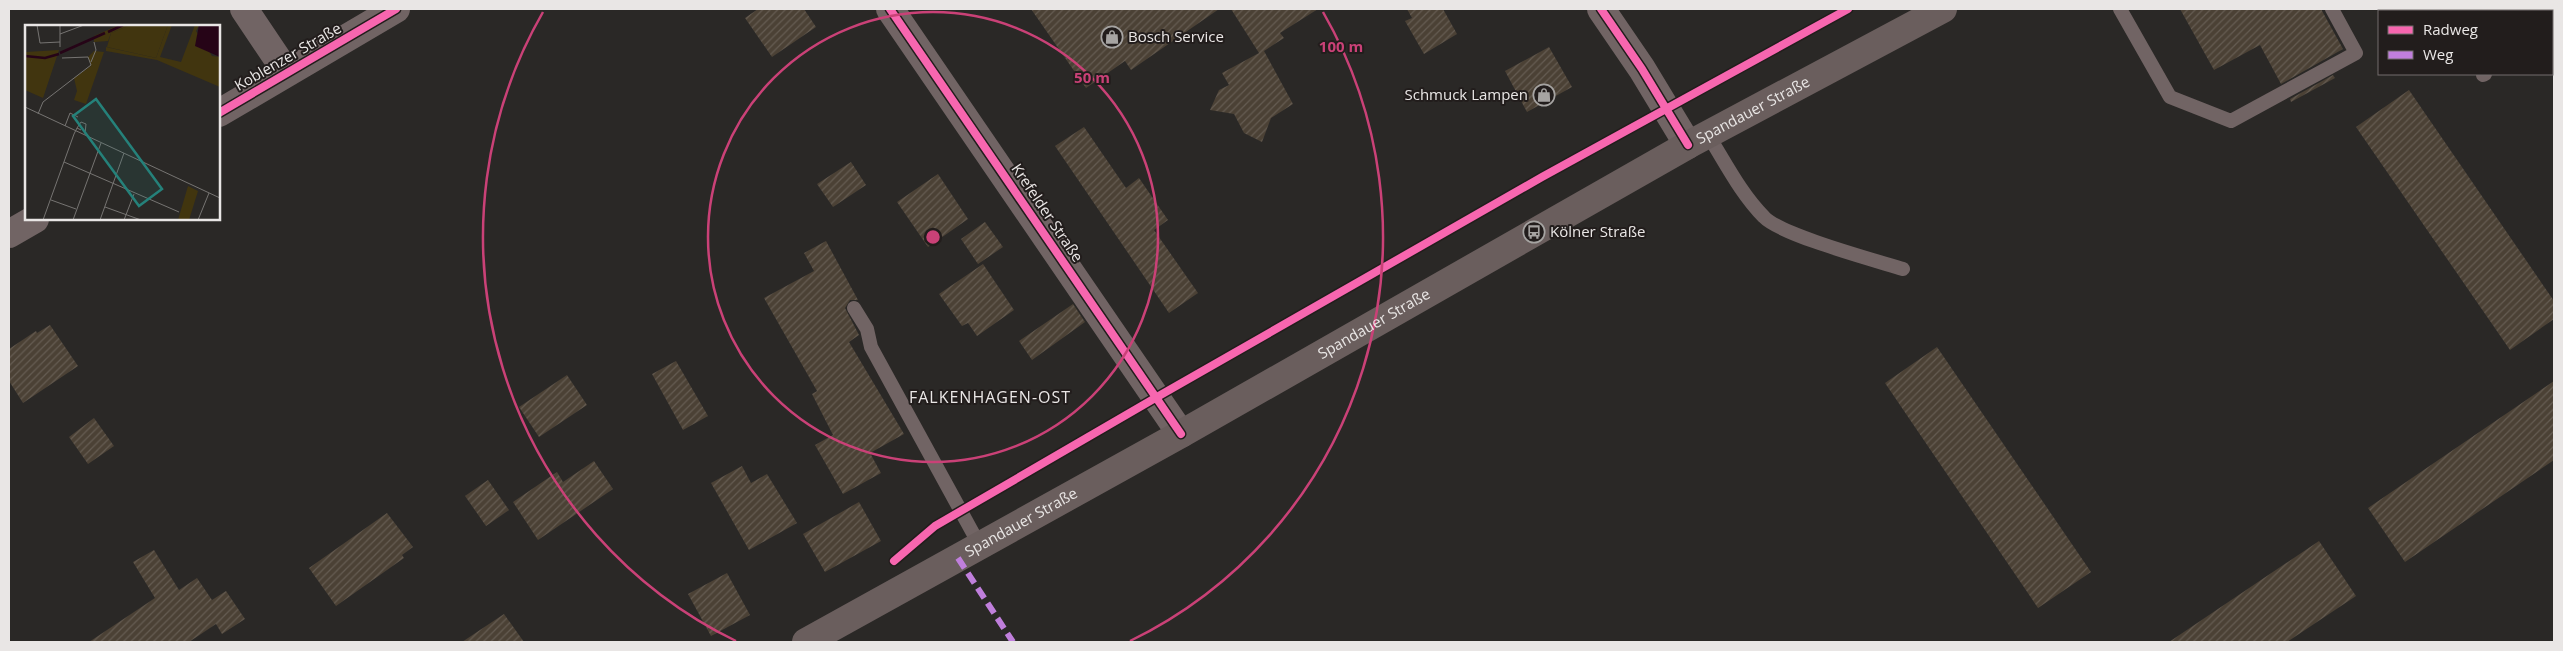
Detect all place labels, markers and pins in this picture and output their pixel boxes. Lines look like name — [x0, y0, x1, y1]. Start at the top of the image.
shop icon: Bosch Service — [1100, 25, 1124, 49]
place label: Bosch Service — [1128, 26, 1224, 46]
shop icon: Schmuck Lampen — [1532, 83, 1556, 107]
place label: Schmuck Lampen — [1404, 84, 1528, 104]
bus stop icon: Kölner Straße — [1522, 220, 1546, 244]
place label: Kölner Straße — [1550, 221, 1645, 241]
centre of rings — [924, 228, 942, 246]

